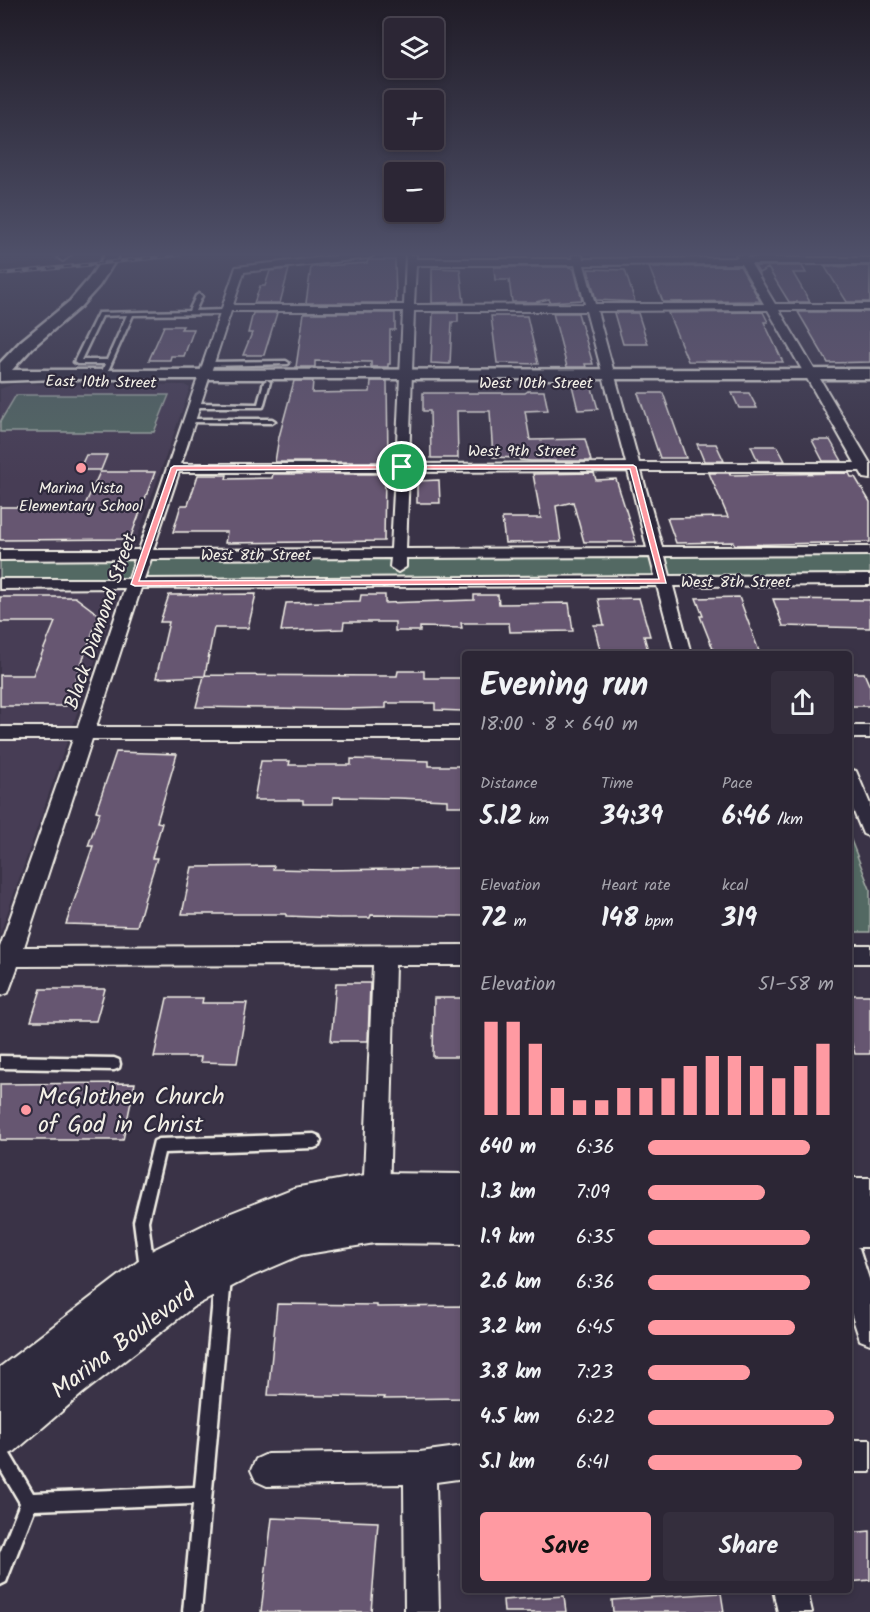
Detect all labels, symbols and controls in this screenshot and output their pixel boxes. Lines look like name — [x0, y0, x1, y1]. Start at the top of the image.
map controls — [384, 18, 444, 222]
button: layers — [384, 18, 444, 78]
button: + — [384, 90, 444, 150]
button: − — [384, 162, 444, 222]
street label: East 10th Street — [45, 369, 158, 396]
street label: West 10th Street — [479, 371, 594, 396]
street label: West 9th Street — [468, 439, 577, 464]
pin — [376, 441, 427, 492]
icon: arrive — [385, 450, 418, 483]
marker: Marina Vista Elementary School — [74, 461, 88, 475]
place label: Marina Vista Elementary School — [19, 476, 143, 519]
street label: Black Diamond Street — [57, 529, 147, 714]
street label: West 8th Street — [201, 543, 312, 568]
street label: West 8th Street — [681, 570, 792, 595]
text: Evening run — [480, 660, 648, 713]
button: share — [771, 671, 834, 734]
text: 18:00 · 8 × 640 m — [480, 709, 638, 741]
text: Distance — [480, 771, 538, 796]
text: Time — [601, 771, 633, 796]
text: Pace — [722, 771, 753, 796]
text: 5.12 — [480, 796, 522, 838]
text: 34:39 — [601, 796, 663, 838]
text: 6:46 — [722, 796, 771, 838]
text: km — [522, 807, 549, 832]
text: /km — [771, 807, 803, 832]
text: Elevation — [480, 873, 541, 898]
text: Heart rate — [601, 873, 671, 898]
text: kcal — [722, 873, 748, 898]
text: 72 — [480, 898, 507, 940]
text: 148 — [601, 898, 638, 940]
text: 319 — [722, 898, 757, 940]
text: m — [507, 909, 527, 934]
text: bpm — [638, 909, 674, 934]
text: Elevation — [480, 969, 556, 1001]
text: 51–58 m — [758, 969, 834, 1001]
place label: McGlothen Church of God in Christ — [38, 1078, 225, 1145]
marker: McGlothen Church of God in Christ — [19, 1103, 33, 1117]
text: 640 m — [480, 1132, 536, 1164]
text: 6:36 — [576, 1132, 615, 1164]
text: 1.3 km — [480, 1177, 536, 1209]
text: 7:09 — [576, 1177, 610, 1209]
text: 1.9 km — [480, 1222, 535, 1254]
text: 6:35 — [576, 1222, 614, 1254]
text: 2.6 km — [480, 1267, 541, 1299]
text: 6:36 — [576, 1267, 615, 1299]
street label: Marina Boulevard — [43, 1274, 206, 1410]
text: 3.2 km — [480, 1312, 541, 1344]
text: 6:45 — [576, 1312, 614, 1344]
text: 3.8 km — [480, 1357, 541, 1389]
text: 7:23 — [576, 1357, 613, 1389]
text: 4.5 km — [480, 1402, 540, 1434]
text: 6:22 — [576, 1402, 615, 1434]
text: 5.1 km — [480, 1447, 535, 1479]
text: 6:41 — [576, 1447, 609, 1479]
button: Save — [480, 1512, 651, 1581]
button: Share — [663, 1512, 834, 1581]

